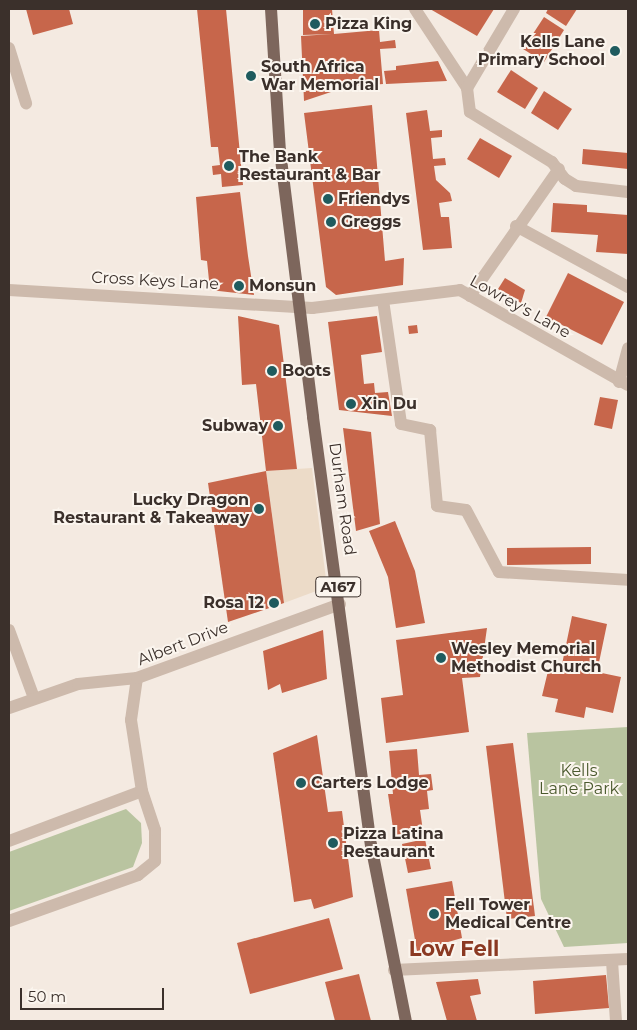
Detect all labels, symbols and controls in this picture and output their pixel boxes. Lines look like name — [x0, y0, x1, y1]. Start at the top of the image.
place label: Pizza King — [325, 14, 412, 34]
marker: Pizza King — [309, 18, 321, 30]
place label: Kells Lane Primary School — [478, 32, 605, 70]
marker: Kells Lane Primary School — [609, 45, 621, 57]
place label: South Africa War Memorial — [261, 57, 379, 95]
marker: South Africa War Memorial — [245, 70, 257, 82]
place label: The Bank Restaurant & Bar — [239, 147, 381, 185]
marker: The Bank Restaurant & Bar — [223, 160, 235, 172]
place label: Friendys — [338, 189, 410, 209]
marker: Friendys — [322, 193, 334, 205]
place label: Greggs — [341, 212, 401, 232]
marker: Greggs — [325, 216, 337, 228]
street label: Cross Keys Lane — [91, 268, 219, 294]
street label: Lowrey's Lane — [466, 271, 574, 343]
place label: Monsun — [249, 276, 316, 296]
marker: Monsun — [233, 280, 245, 292]
place label: Boots — [282, 361, 331, 381]
marker: Boots — [266, 365, 278, 377]
place label: Xin Du — [361, 394, 417, 414]
marker: Xin Du — [345, 398, 357, 410]
place label: Subway — [202, 416, 268, 436]
marker: Subway — [272, 420, 284, 432]
street label: Durham Road — [325, 441, 359, 557]
place label: Lucky Dragon Restaurant & Takeaway — [53, 490, 249, 528]
marker: Lucky Dragon Restaurant & Takeaway — [253, 503, 265, 515]
road number: A167 — [314, 574, 362, 600]
place label: Rosa 12 — [203, 593, 264, 613]
marker: Rosa 12 — [268, 597, 280, 609]
street label: Albert Drive — [135, 618, 231, 670]
place label: Wesley Memorial Methodist Church — [451, 639, 602, 677]
marker: Wesley Memorial Methodist Church — [435, 652, 447, 664]
park label: Kells Lane Park — [539, 761, 619, 799]
place label: Carters Lodge — [311, 773, 429, 793]
marker: Carters Lodge — [295, 777, 307, 789]
place label: Pizza Latina Restaurant — [343, 824, 444, 862]
marker: Pizza Latina Restaurant — [327, 837, 339, 849]
place label: Fell Tower Medical Centre — [445, 895, 571, 933]
marker: Fell Tower Medical Centre — [427, 907, 441, 921]
district label: Low Fell — [409, 936, 499, 962]
scale bar — [22, 978, 166, 1010]
text: 50 m — [28, 987, 66, 1006]

